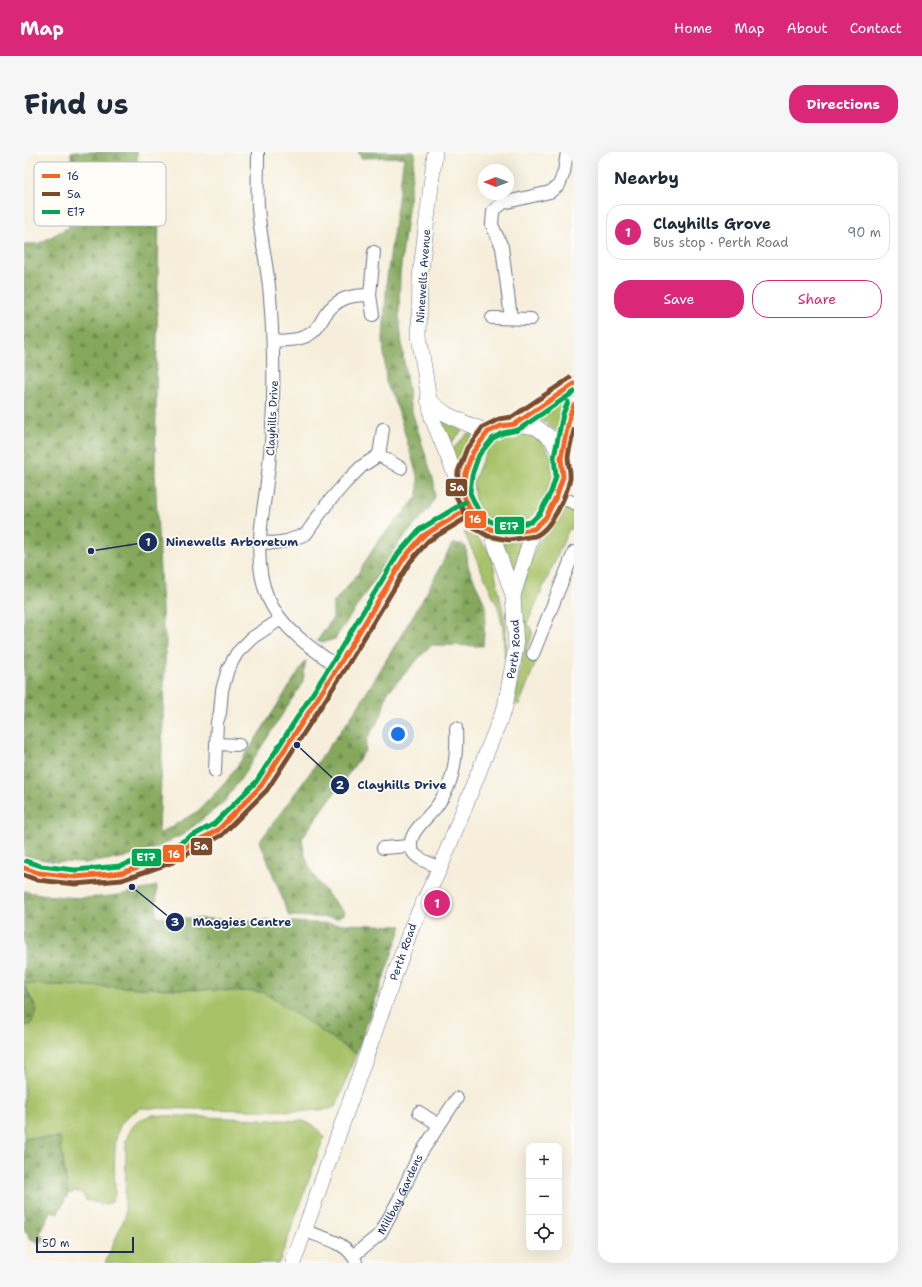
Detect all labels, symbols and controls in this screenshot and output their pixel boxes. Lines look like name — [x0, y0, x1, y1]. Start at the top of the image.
text: Map — [20, 16, 64, 41]
text: Home — [674, 19, 713, 37]
text: Map — [735, 19, 765, 37]
text: About — [787, 19, 828, 37]
text: Contact — [850, 19, 902, 37]
text: Find us — [24, 85, 129, 123]
button: Directions — [789, 85, 898, 123]
legend — [34, 162, 166, 226]
north arrow — [478, 164, 514, 200]
text: Nearby — [614, 167, 679, 189]
text: 16 — [67, 169, 79, 184]
text: 5a — [67, 187, 81, 202]
text: E17 — [67, 205, 85, 220]
text: Clayhills Grove — [653, 214, 771, 234]
text: 1 — [625, 224, 631, 241]
text: 90 m — [847, 224, 881, 241]
street label: Ninewells Avenue — [413, 229, 434, 324]
text: Bus stop · Perth Road — [653, 234, 789, 251]
button: Save — [614, 280, 744, 318]
button: Share — [752, 280, 882, 318]
street label: Clayhills Drive — [263, 380, 282, 456]
line badge: 5a — [445, 478, 468, 497]
text: 5a — [450, 480, 465, 495]
line badge: 16 — [464, 510, 487, 529]
text: 16 — [469, 512, 482, 527]
line badge: E17 — [494, 516, 525, 535]
text: E17 — [499, 519, 519, 534]
callout: Ninewells Arboretum — [138, 530, 307, 554]
text: 1 — [145, 534, 151, 550]
text: Ninewells Arboretum — [166, 534, 298, 550]
street label: Perth Road — [503, 619, 524, 680]
your location — [388, 724, 408, 744]
callout: Clayhills Drive — [330, 773, 455, 797]
text: 2 — [336, 777, 345, 793]
text: Clayhills Drive — [357, 777, 447, 793]
line badge: 5a — [190, 837, 213, 856]
text: 5a — [194, 839, 209, 854]
line badge: 16 — [162, 844, 185, 863]
text: 16 — [168, 847, 181, 862]
line badge: E17 — [131, 848, 162, 867]
text: E17 — [136, 850, 156, 865]
pin: 1 — [424, 888, 450, 918]
callout: Maggies Centre — [165, 910, 300, 934]
text: 3 — [171, 914, 179, 930]
text: Maggies Centre — [193, 914, 291, 930]
street label: Perth Road — [386, 921, 420, 983]
map controls — [526, 1143, 562, 1251]
button: + — [526, 1143, 562, 1179]
street label: Millbay Gardens — [374, 1151, 426, 1237]
button: − — [526, 1179, 562, 1215]
button: locate — [526, 1215, 562, 1251]
scale bar — [36, 1235, 134, 1254]
text: 50 m — [42, 1236, 70, 1251]

